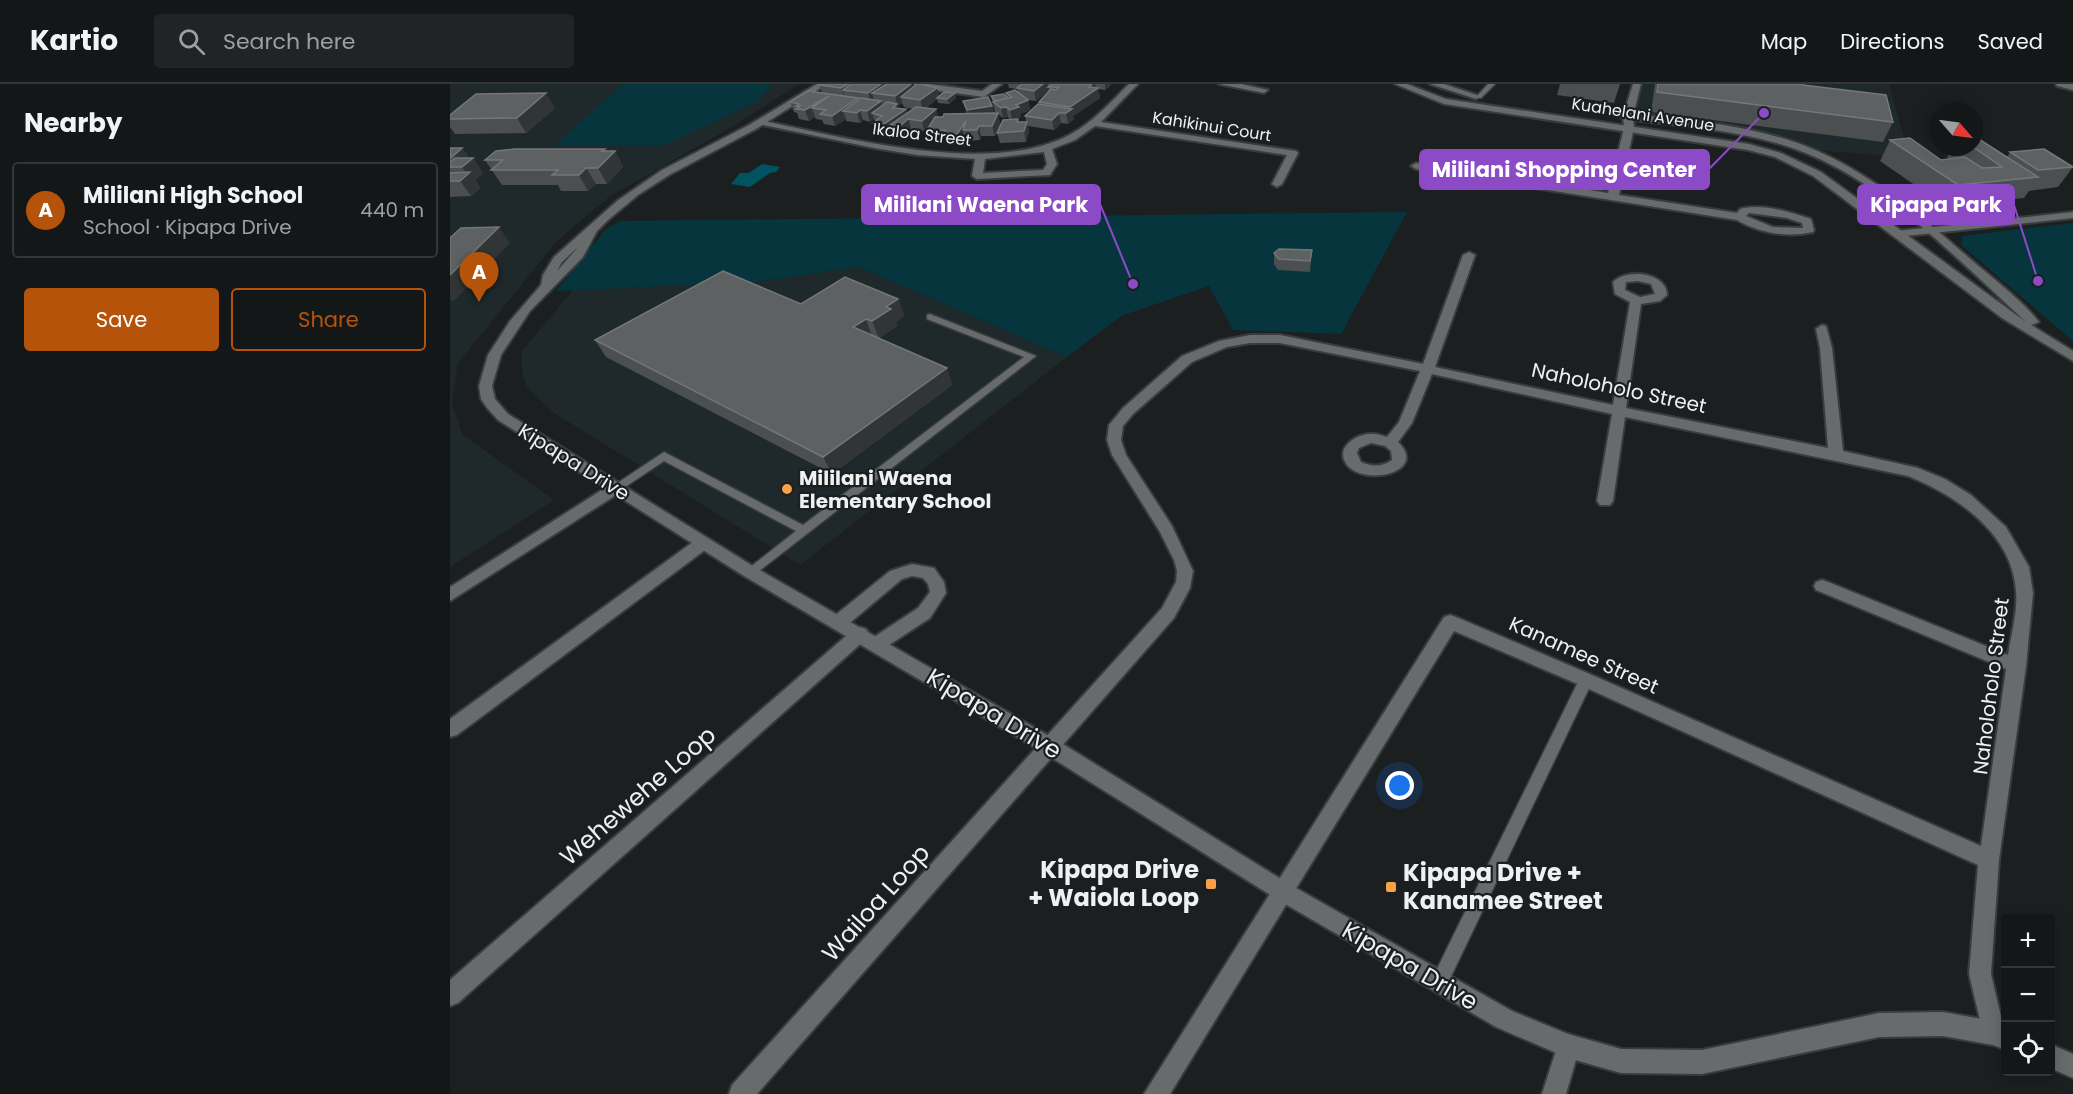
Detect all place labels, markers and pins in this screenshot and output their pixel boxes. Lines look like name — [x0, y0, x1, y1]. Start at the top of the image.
callout: Mililani Shopping Center — [1420, 150, 1709, 189]
callout: Mililani Waena Park — [862, 185, 1100, 224]
callout: Kipapa Park — [1858, 185, 2014, 224]
pin: A — [459, 252, 498, 302]
place label: Mililani Waena Elementary School — [799, 464, 991, 515]
marker: Mililani Waena Elementary School — [780, 482, 794, 496]
place label: Kipapa Drive + Waiola Loop — [1028, 853, 1199, 914]
place label: Kipapa Drive + Kanamee Street — [1403, 856, 1603, 917]
marker: Kipapa Drive + Waiola Loop — [1204, 877, 1218, 891]
marker: Kipapa Drive + Kanamee Street — [1384, 880, 1398, 894]

